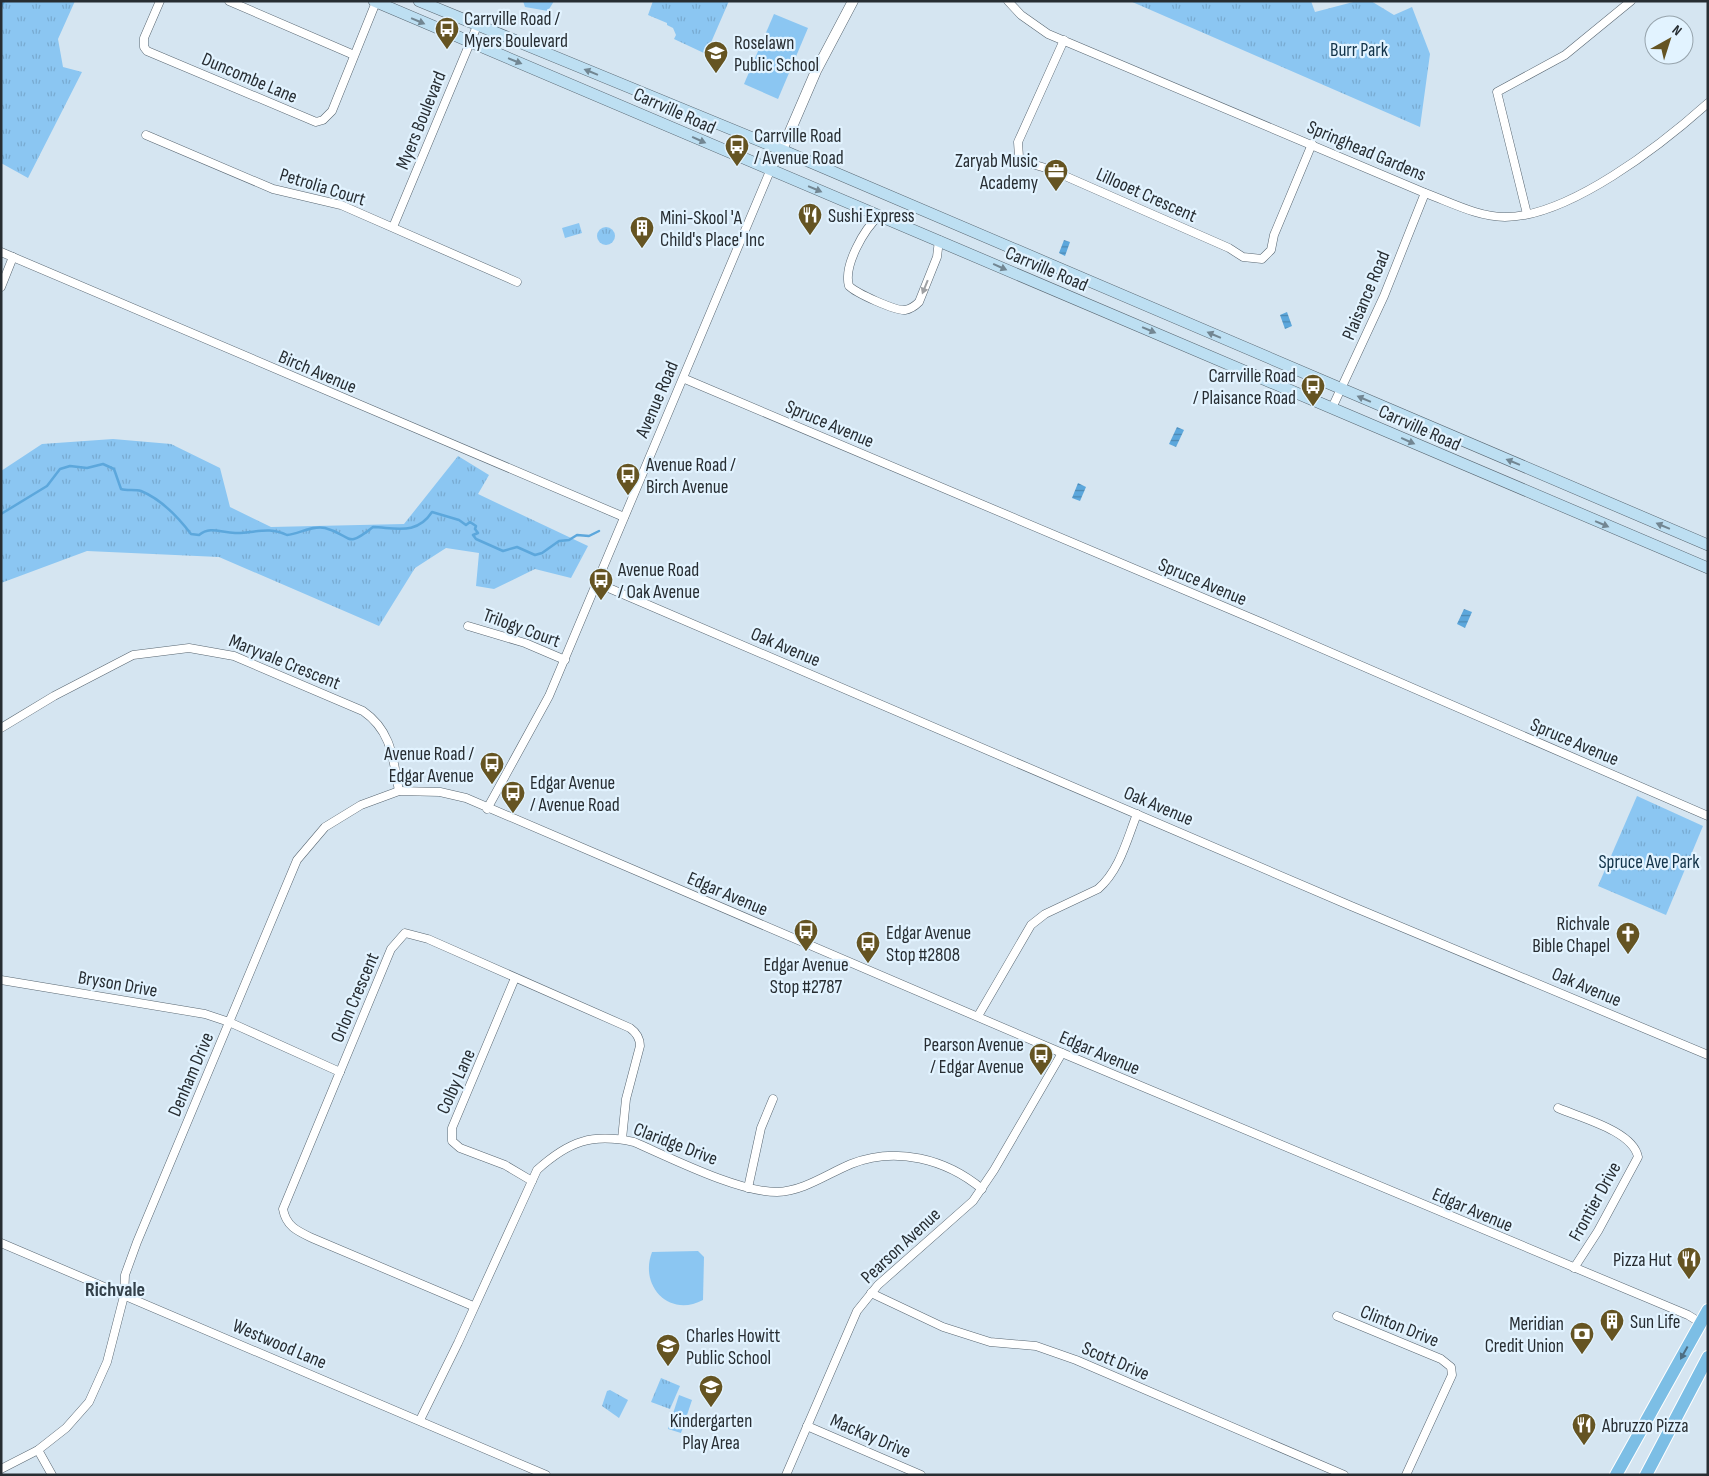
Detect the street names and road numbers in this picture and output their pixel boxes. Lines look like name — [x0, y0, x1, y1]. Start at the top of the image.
street label: Duncombe Lane — [198, 48, 301, 109]
street label: Myers Boulevard — [391, 68, 452, 173]
street label: Carrville Road — [630, 83, 719, 140]
street label: Springhead Gardens — [1303, 116, 1430, 187]
street label: Petrolia Court — [277, 163, 368, 211]
street label: Lillooet Crescent — [1092, 163, 1200, 228]
street label: Carrville Road — [1002, 242, 1091, 297]
street label: Plaisance Road — [1337, 248, 1395, 344]
street label: Birch Avenue — [275, 346, 360, 399]
street label: Avenue Road — [631, 358, 684, 442]
street label: Spruce Avenue — [782, 395, 877, 453]
street label: Carrville Road — [1375, 400, 1464, 457]
street label: Spruce Avenue — [1155, 553, 1250, 611]
street label: Trilogy Court — [480, 604, 563, 653]
street label: Oak Avenue — [747, 622, 824, 672]
street label: Maryvale Crescent — [225, 630, 344, 695]
street label: Spruce Avenue — [1527, 713, 1622, 771]
street label: Oak Avenue — [1120, 781, 1197, 831]
street label: Edgar Avenue — [684, 867, 771, 922]
street label: Orlon Crescent — [326, 949, 385, 1046]
street label: Oak Avenue — [1548, 962, 1625, 1012]
street label: Bryson Drive — [76, 966, 159, 1003]
street label: Edgar Avenue — [1056, 1026, 1143, 1081]
street label: Denham Drive — [163, 1029, 219, 1120]
street label: Colby Lane — [432, 1046, 481, 1118]
street label: Claridge Drive — [630, 1118, 721, 1171]
street label: Frontier Drive — [1564, 1158, 1626, 1245]
street label: Edgar Avenue — [1429, 1183, 1516, 1238]
street label: Pearson Avenue — [856, 1203, 946, 1289]
street label: Clinton Drive — [1357, 1300, 1442, 1353]
street label: Westwood Lane — [229, 1314, 330, 1374]
street label: Scott Drive — [1078, 1337, 1153, 1386]
street label: MacKay Drive — [827, 1409, 914, 1464]

